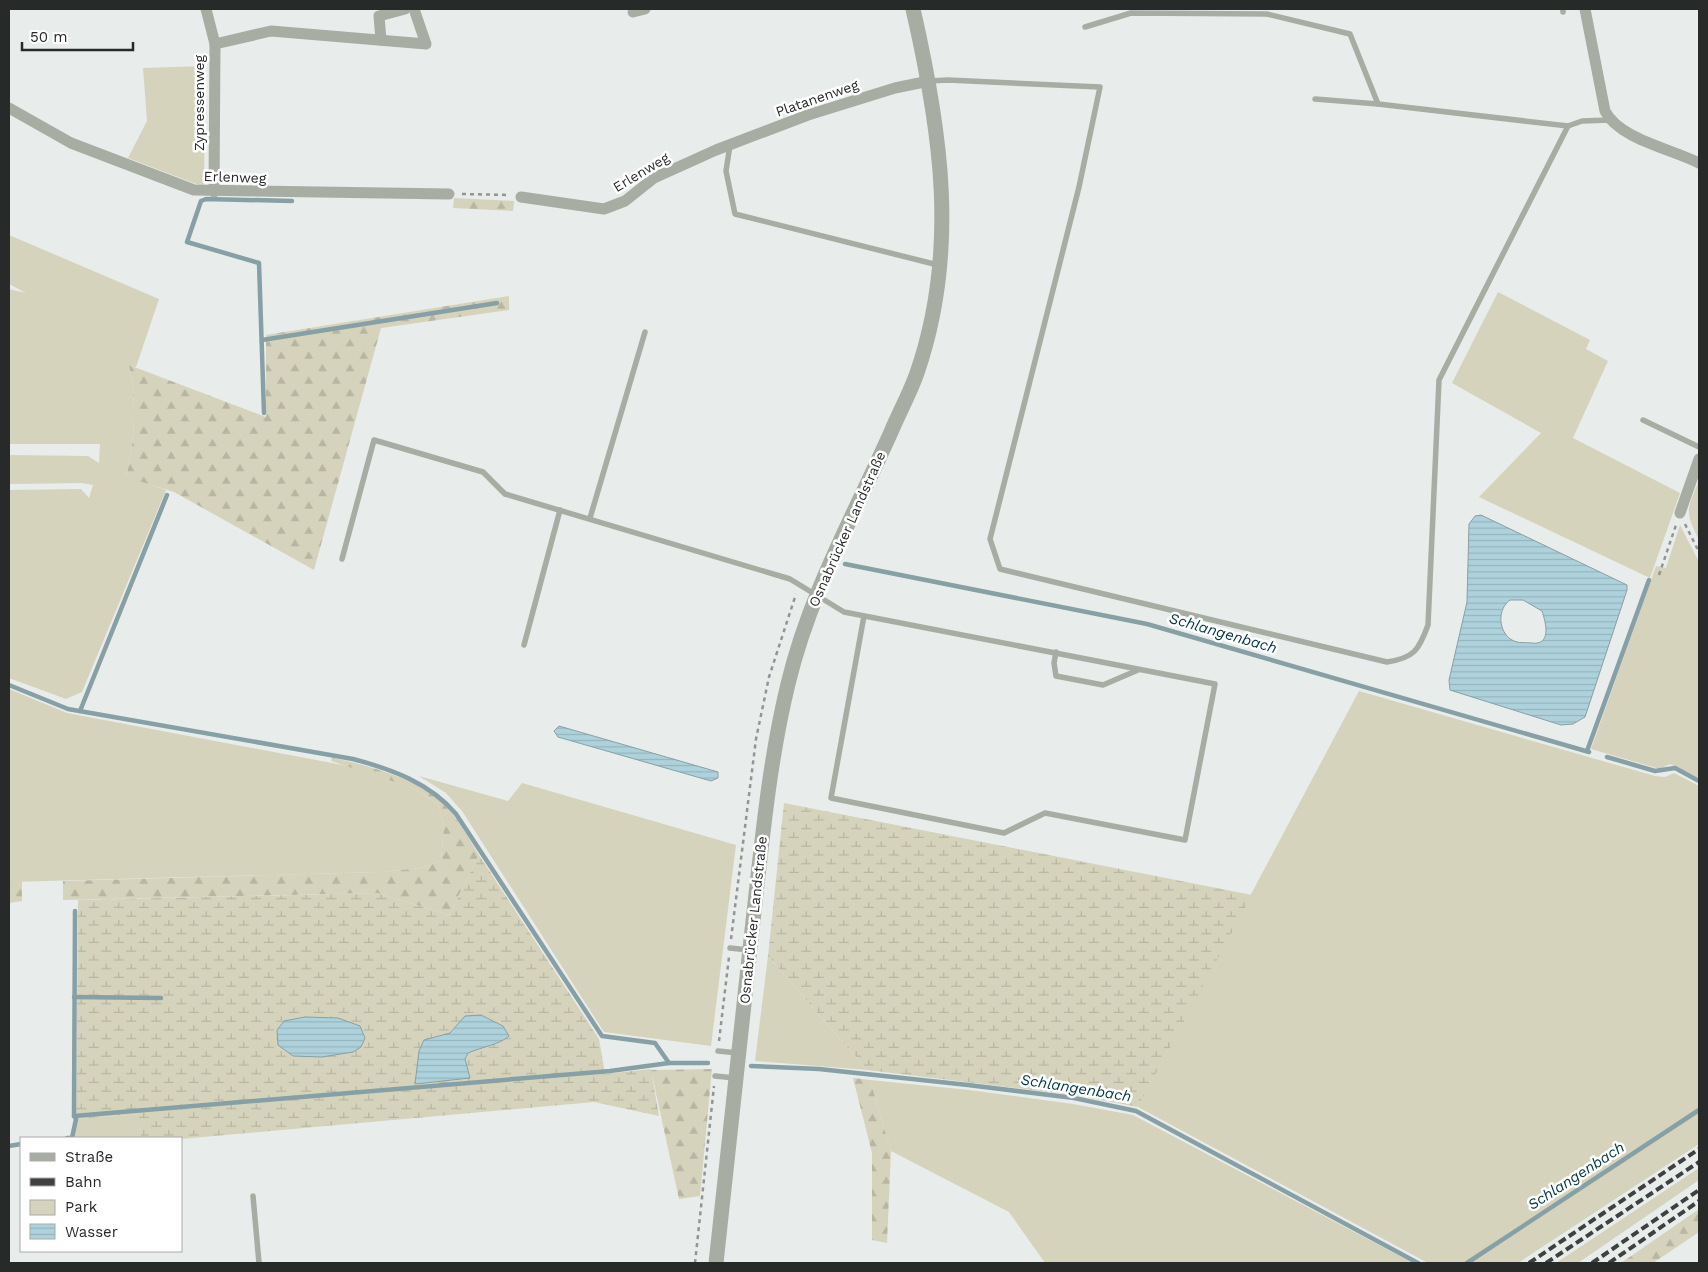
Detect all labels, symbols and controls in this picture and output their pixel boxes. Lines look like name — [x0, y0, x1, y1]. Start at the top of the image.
scale bar — [22, 20, 134, 52]
text: 50 m — [30, 28, 67, 46]
street label: Zypressenweg — [191, 54, 207, 151]
street label: Platanenweg — [773, 76, 861, 120]
street label: Erlenweg — [610, 149, 672, 195]
street label: Erlenweg — [203, 168, 267, 186]
street label: Osnabrücker Landstraße — [805, 449, 889, 609]
water label: Schlangenbach — [1167, 609, 1279, 657]
street label: Osnabrücker Landstraße — [736, 835, 770, 1005]
water label: Schlangenbach — [1019, 1070, 1133, 1106]
legend — [20, 1137, 182, 1252]
water label: Schlangenbach — [1524, 1138, 1628, 1214]
text: Straße — [65, 1148, 113, 1166]
text: Bahn — [65, 1173, 102, 1191]
text: Park — [65, 1198, 98, 1216]
text: Wasser — [65, 1223, 118, 1241]

